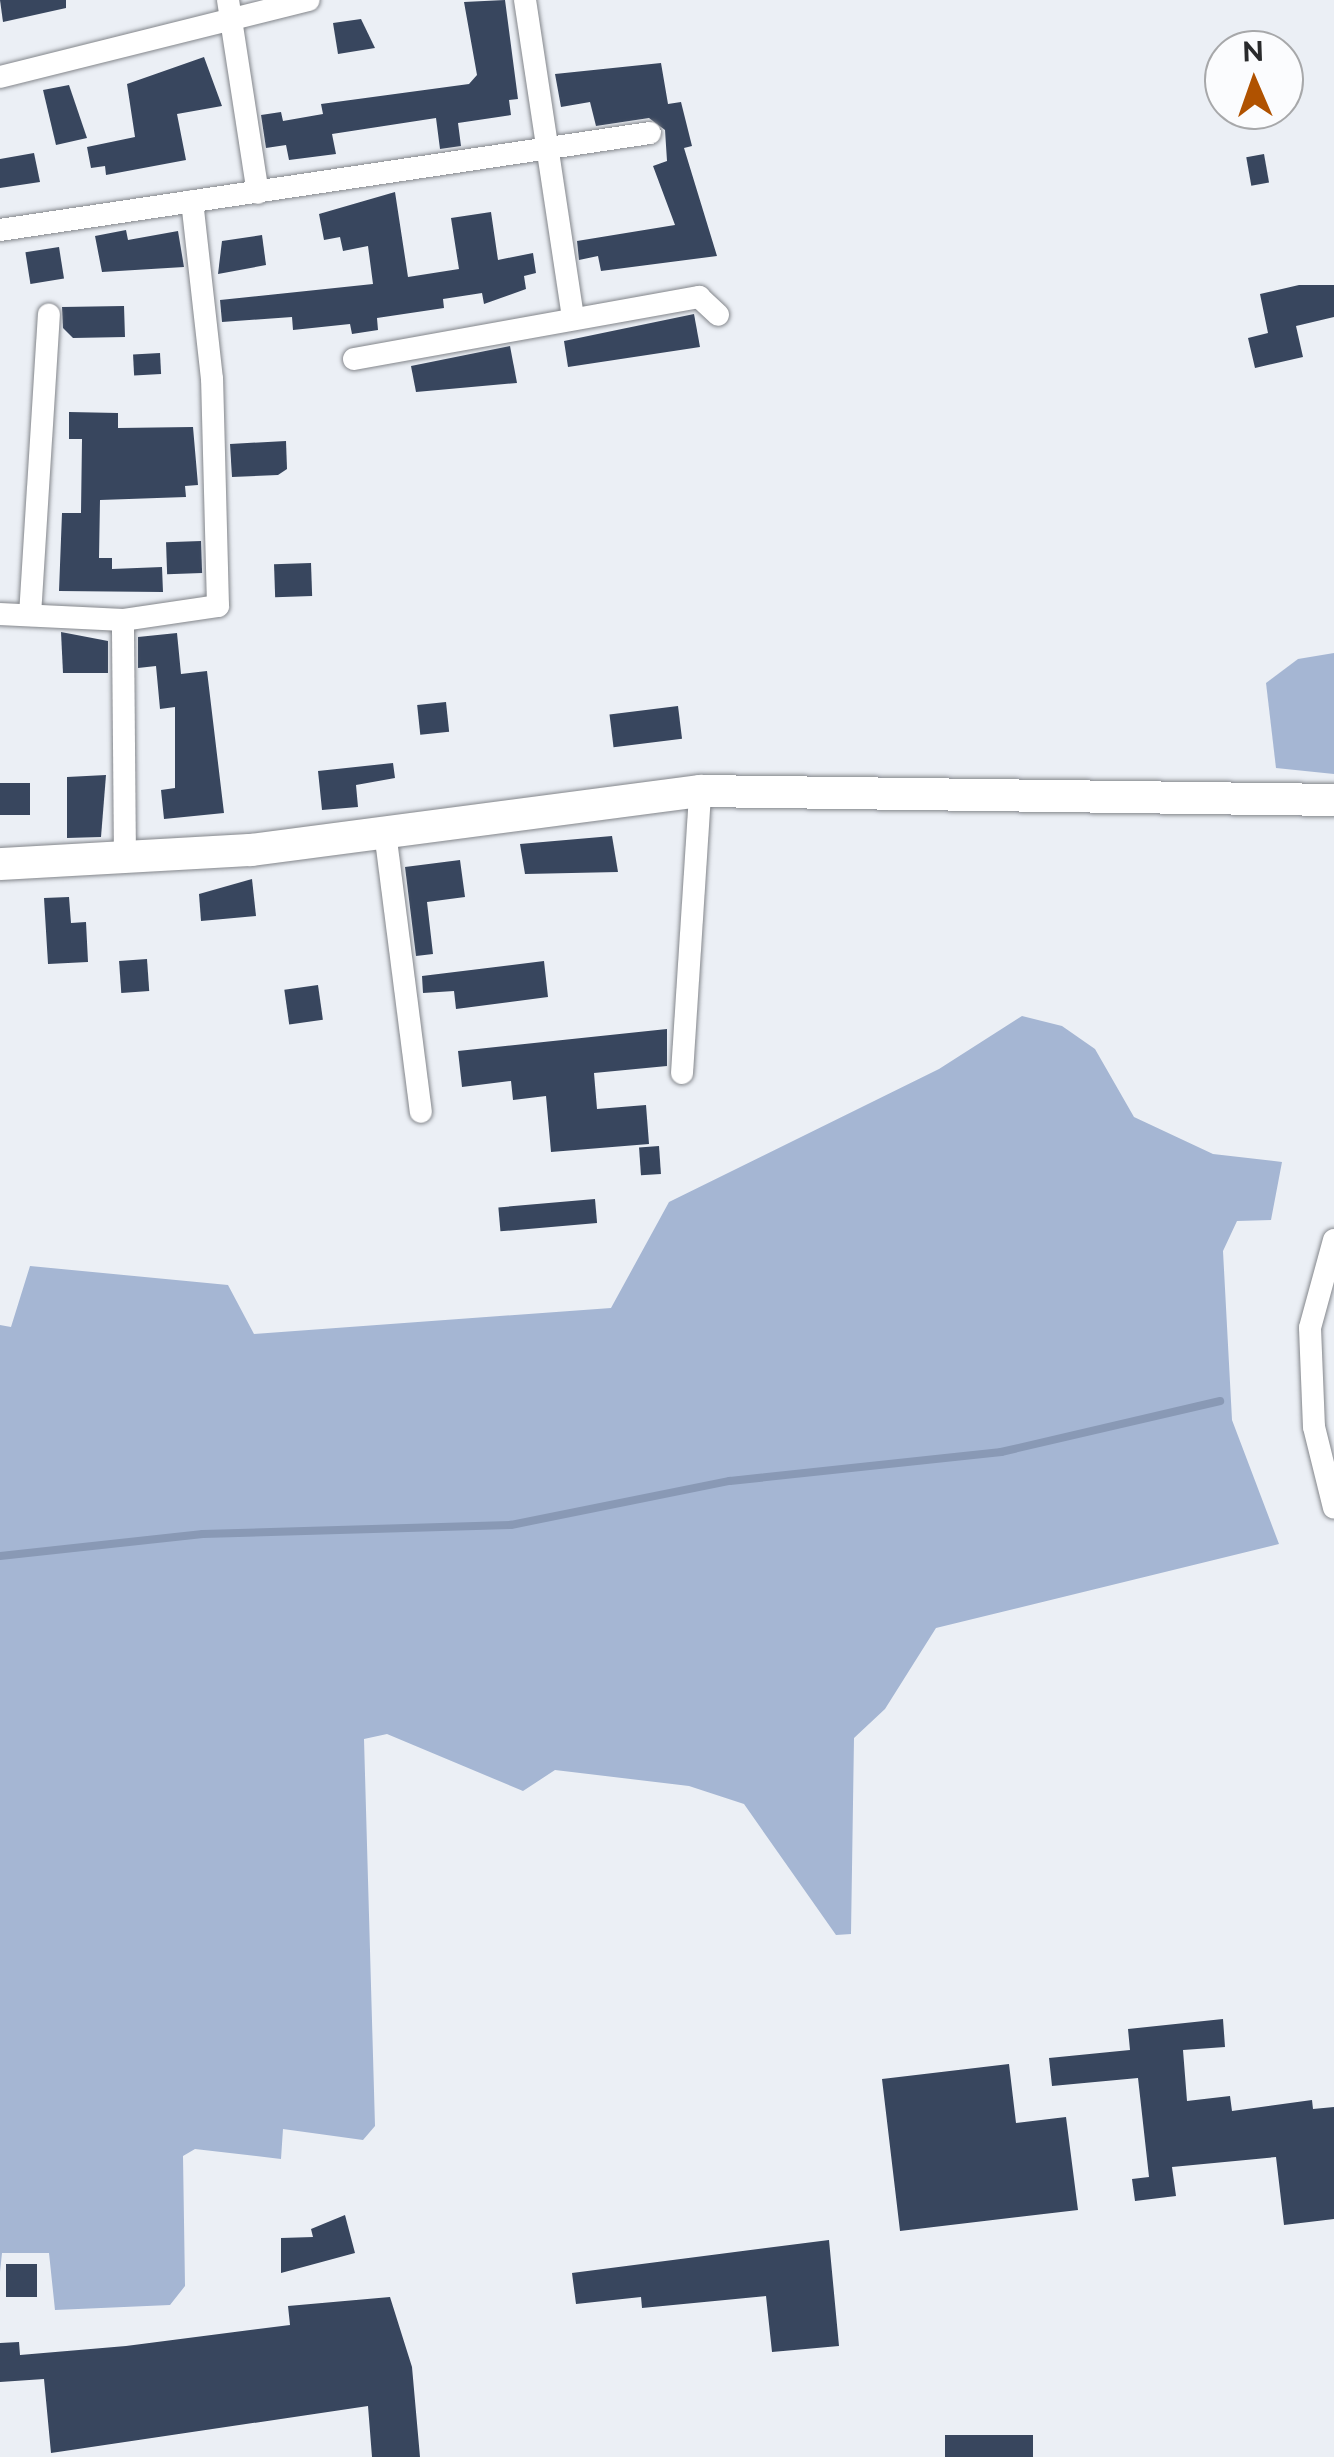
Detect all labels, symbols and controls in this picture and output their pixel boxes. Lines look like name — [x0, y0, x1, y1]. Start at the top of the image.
north arrow — [1204, 30, 1304, 130]
text: N — [1242, 35, 1264, 68]

